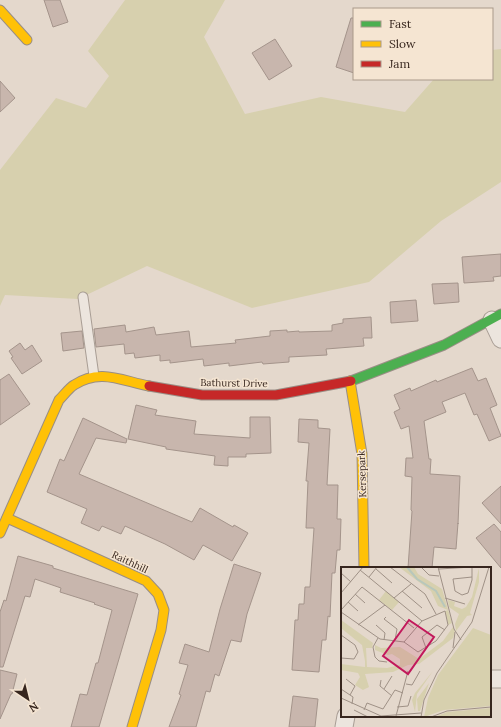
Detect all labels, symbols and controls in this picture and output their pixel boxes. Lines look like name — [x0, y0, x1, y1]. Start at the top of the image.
legend — [353, 8, 493, 80]
text: Fast — [389, 16, 412, 31]
text: Slow — [389, 36, 416, 51]
text: Jam — [388, 56, 410, 71]
street label: Bathurst Drive — [200, 376, 268, 390]
street label: Kersepark — [355, 450, 369, 498]
street label: Raithhill — [110, 548, 150, 576]
inset map — [341, 567, 491, 717]
north arrow — [8, 679, 48, 719]
text: N — [26, 699, 41, 716]

